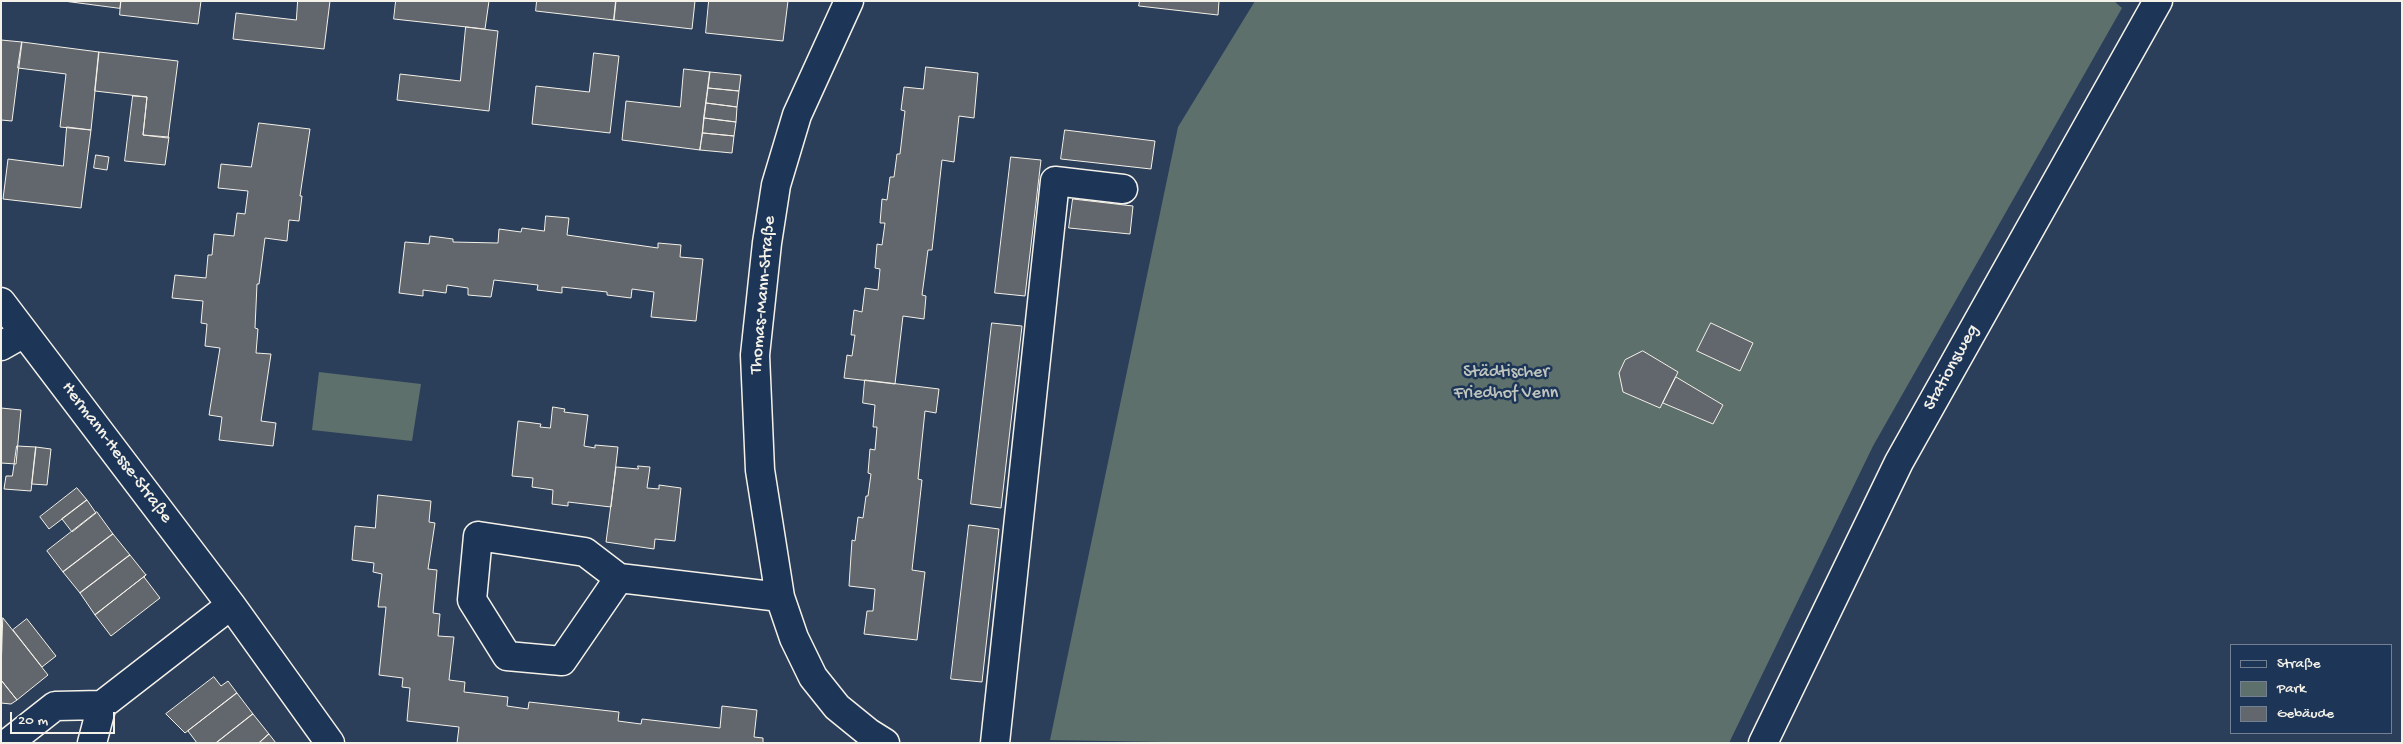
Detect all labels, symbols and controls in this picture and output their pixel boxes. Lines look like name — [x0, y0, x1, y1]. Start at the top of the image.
street label: Thomas-Mann-Straße — [746, 215, 782, 375]
street label: Stationsweg — [1920, 321, 1984, 415]
park label: Städtischer Friedhof Venn — [1454, 362, 1558, 404]
street label: Hermann-Hesse-Straße — [56, 378, 176, 528]
legend — [2230, 644, 2393, 734]
text: Straße — [2277, 655, 2321, 673]
text: Park — [2277, 680, 2306, 698]
scale bar — [12, 702, 118, 734]
text: Gebäude — [2277, 705, 2334, 723]
text: 20 m — [18, 712, 48, 730]

